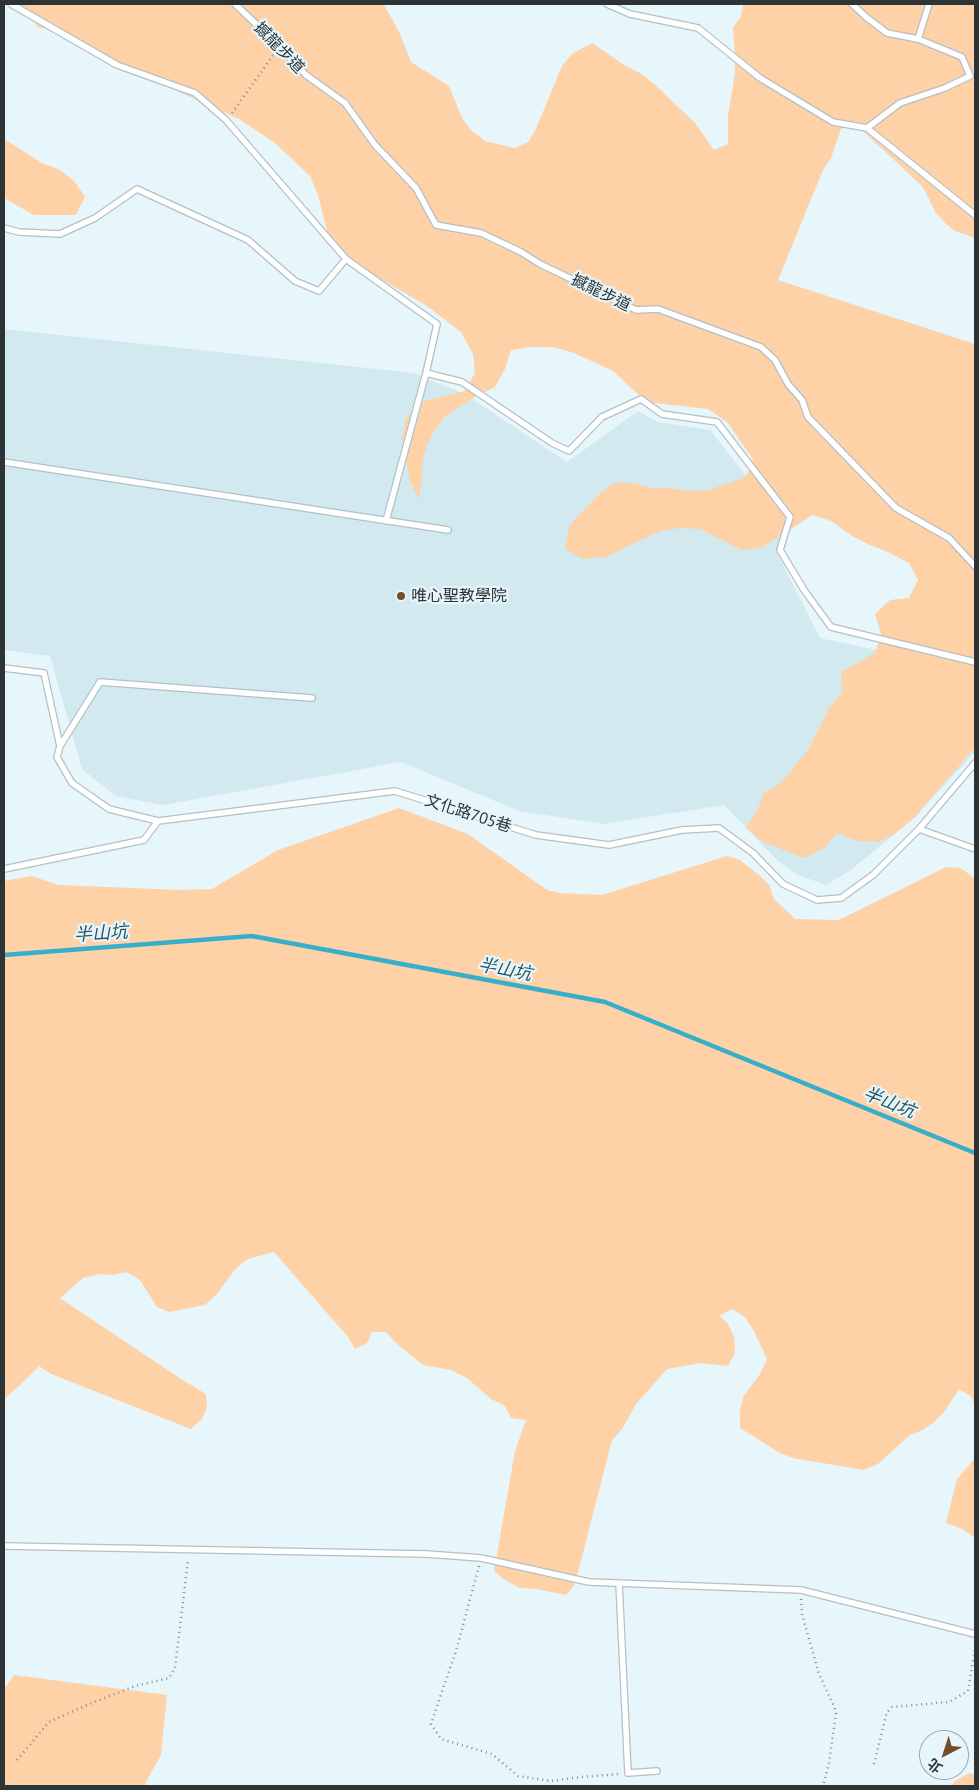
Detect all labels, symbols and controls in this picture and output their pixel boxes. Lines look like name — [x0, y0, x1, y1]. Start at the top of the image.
street label: 撼龍步道 — [250, 18, 308, 78]
street label: 撼龍步道 — [568, 270, 634, 316]
place label: 唯心聖教學院 — [411, 586, 507, 606]
marker: 唯心聖教學院 — [395, 590, 407, 602]
street label: 文化路705巷 — [422, 791, 514, 837]
water label: 半山坑 — [73, 921, 129, 947]
water label: 半山坑 — [476, 954, 534, 986]
water label: 半山坑 — [860, 1083, 918, 1123]
north arrow — [919, 1730, 969, 1780]
text: 北 — [924, 1754, 946, 1777]

